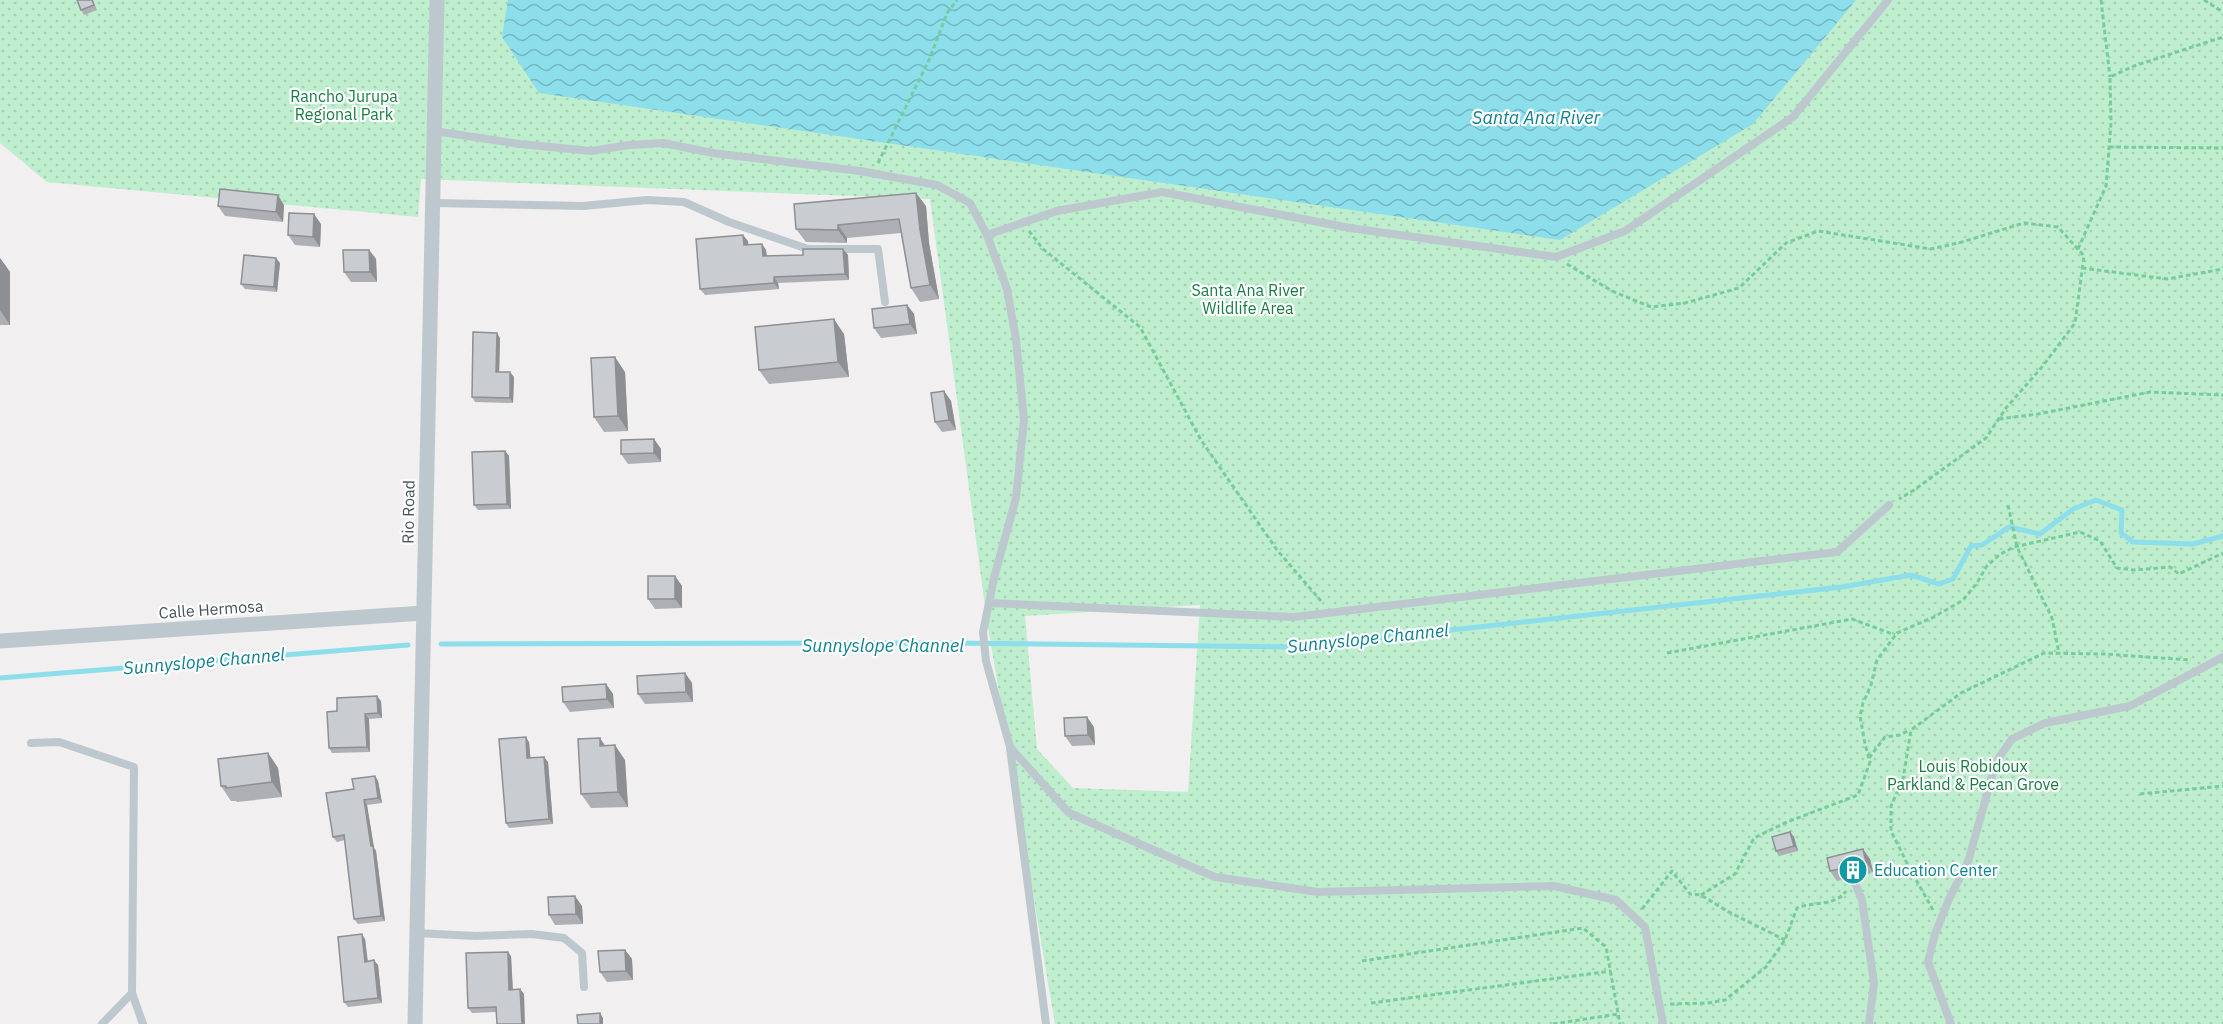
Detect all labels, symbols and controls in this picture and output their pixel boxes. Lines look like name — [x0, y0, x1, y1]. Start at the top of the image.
park label: Rancho Jurupa Regional Park — [290, 86, 398, 124]
water label: Santa Ana River — [1472, 106, 1600, 129]
park label: Santa Ana River Wildlife Area — [1191, 280, 1305, 318]
street label: Rio Road — [397, 480, 419, 544]
street label: Calle Hermosa — [158, 595, 264, 623]
water label: Sunnyslope Channel — [1286, 618, 1450, 658]
water label: Sunnyslope Channel — [802, 634, 964, 657]
water label: Sunnyslope Channel — [122, 642, 286, 680]
park label: Louis Robidoux Parkland & Pecan Grove — [1887, 756, 2059, 794]
building icon: Education Center — [1837, 854, 1869, 886]
place label: Education Center — [1874, 860, 1998, 880]

